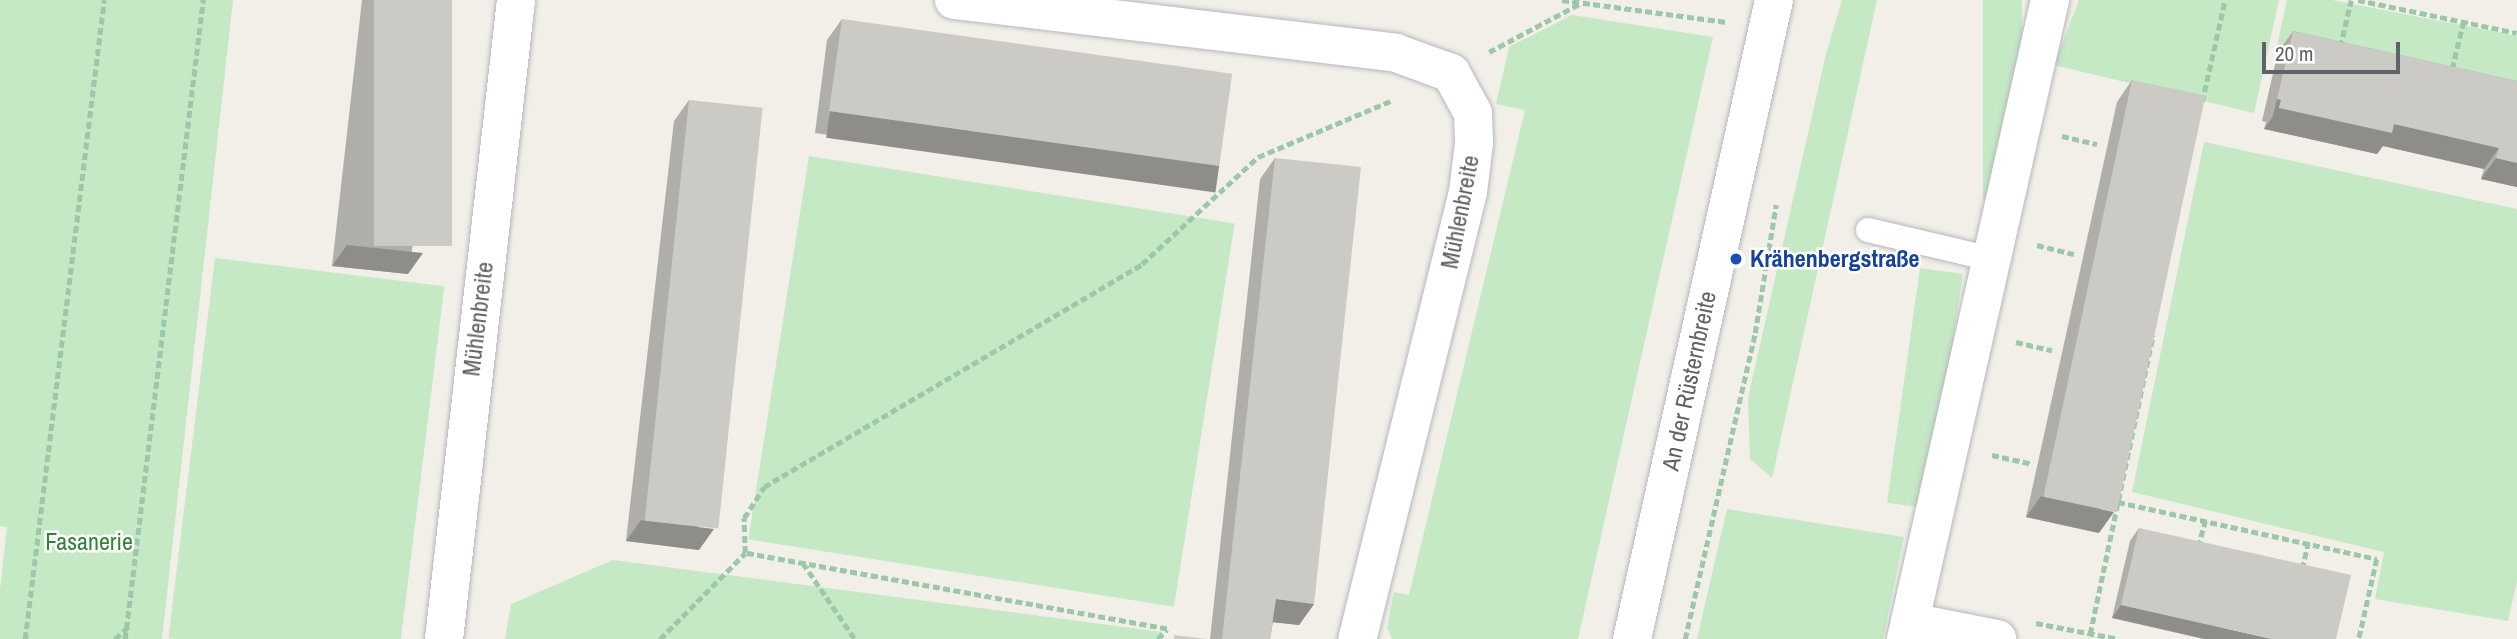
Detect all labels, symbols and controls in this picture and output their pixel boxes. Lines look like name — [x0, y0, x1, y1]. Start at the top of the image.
scale bar — [2265, 28, 2403, 72]
text: 20 m — [2275, 39, 2313, 68]
street label: Mühlenbreite — [1435, 153, 1485, 271]
place label: Krähenbergstraße — [1750, 245, 1920, 273]
marker: Krähenbergstraße — [1728, 251, 1744, 267]
street label: Mühlenbreite — [457, 260, 499, 378]
street label: An der Rüsternbreite — [1656, 289, 1722, 473]
park label: Fasanerie — [45, 528, 133, 556]

